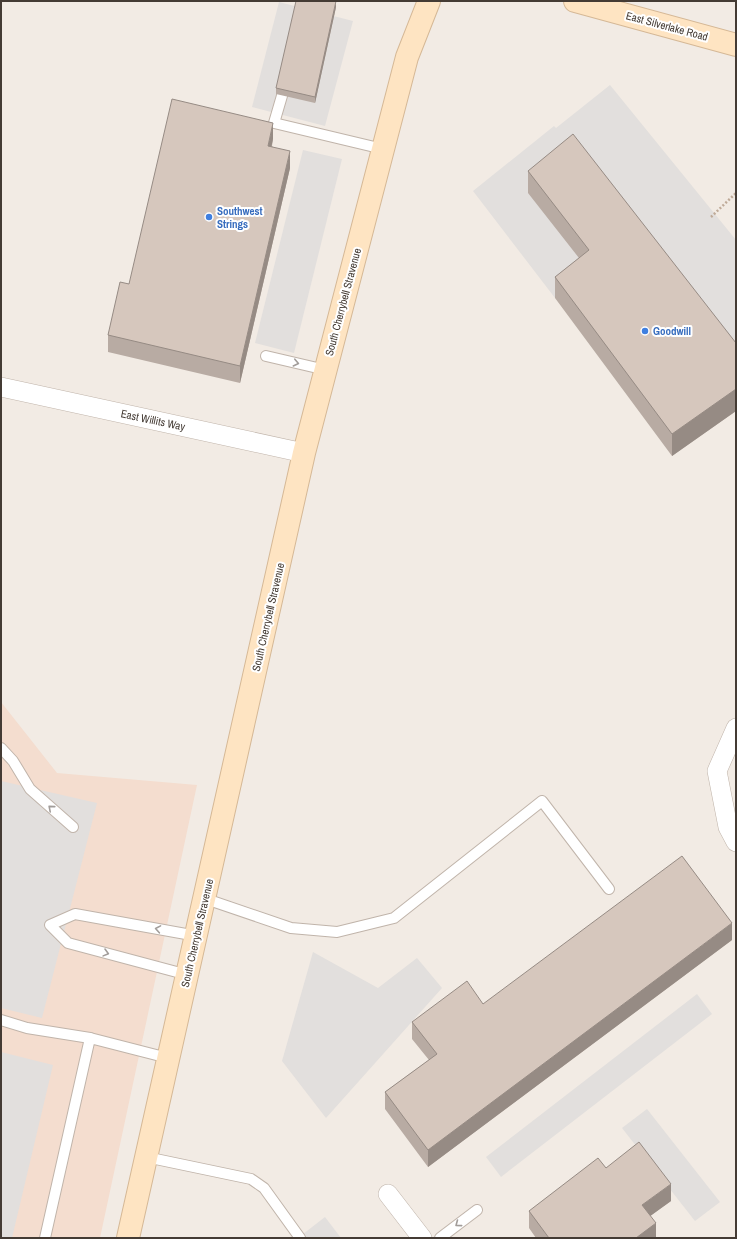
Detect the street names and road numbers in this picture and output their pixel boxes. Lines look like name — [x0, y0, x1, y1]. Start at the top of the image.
street label: East Silverlake Road — [625, 8, 709, 44]
street label: South Cherrybell Stravenue — [322, 247, 364, 357]
street label: East Willits Way — [120, 406, 187, 434]
street label: South Cherrybell Stravenue — [249, 561, 287, 673]
street label: South Cherrybell Stravenue — [178, 877, 216, 989]

